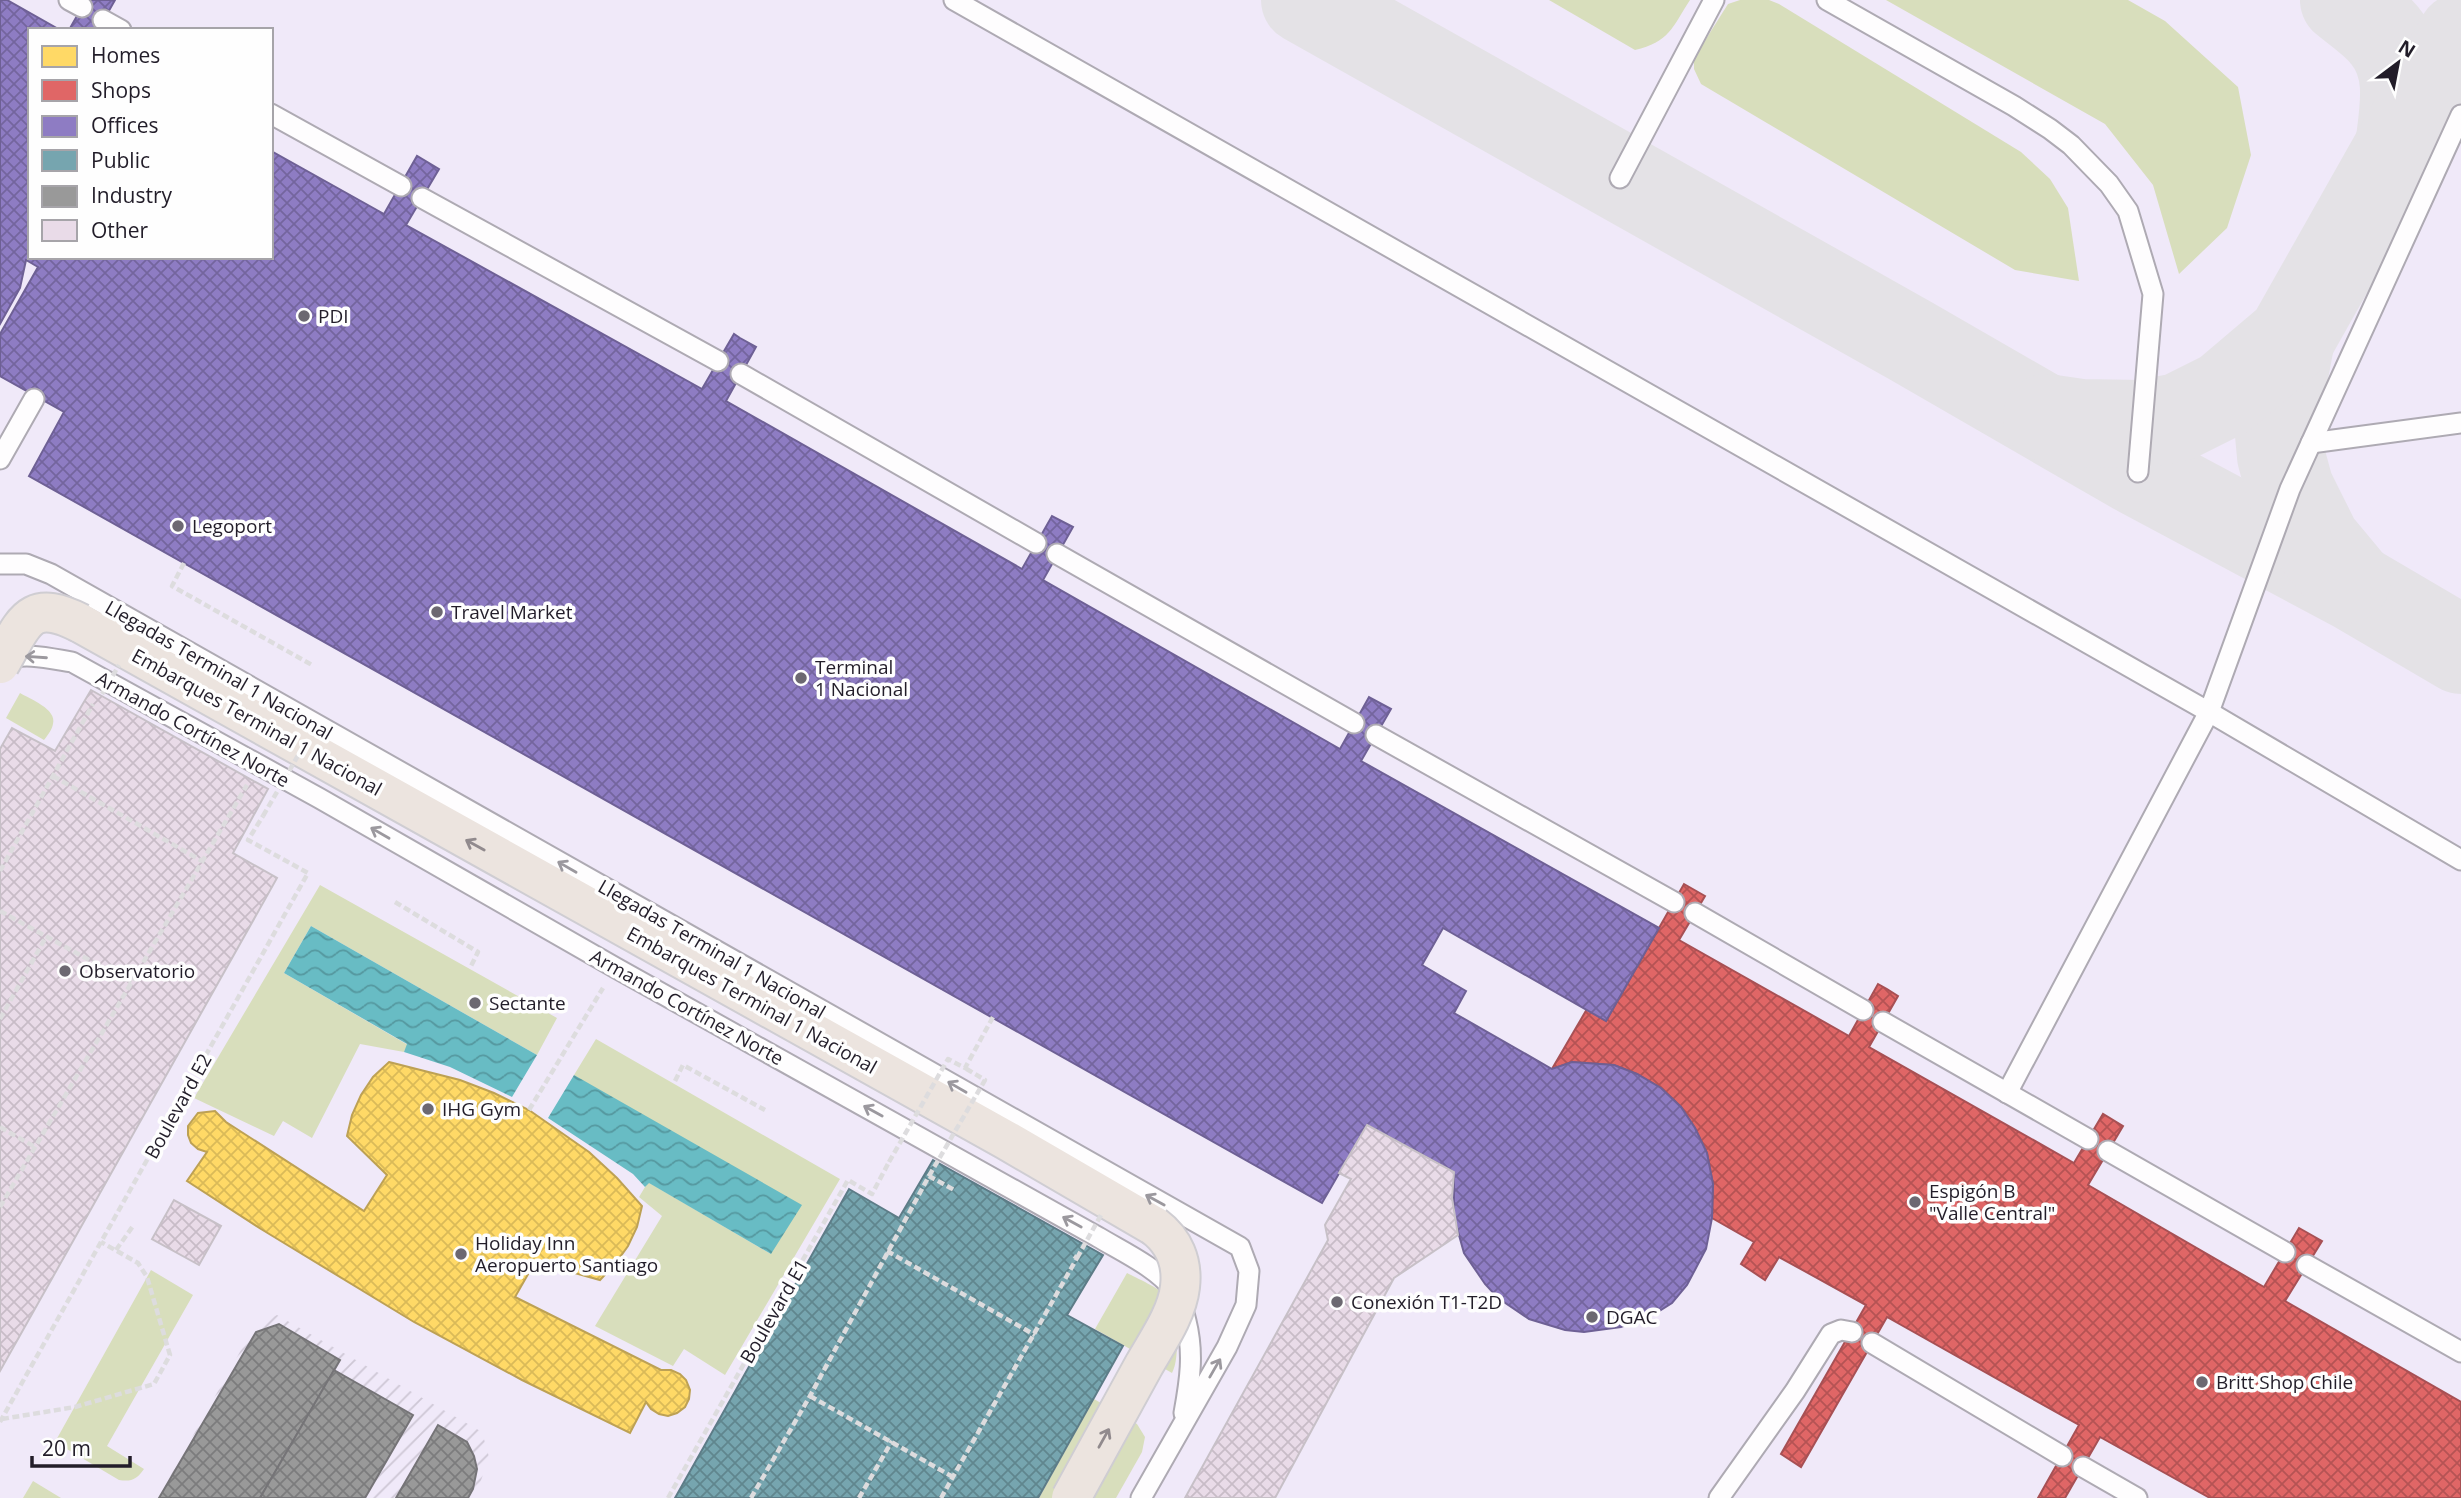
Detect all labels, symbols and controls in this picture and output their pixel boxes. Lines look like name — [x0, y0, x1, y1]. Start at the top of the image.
legend — [28, 28, 273, 259]
north arrow — [2363, 28, 2433, 98]
text: N — [2394, 33, 2420, 64]
text: Homes — [91, 41, 160, 69]
text: Shops — [91, 76, 151, 104]
text: Offices — [91, 111, 159, 139]
text: Public — [91, 146, 150, 174]
text: Industry — [91, 181, 173, 209]
text: Other — [91, 216, 148, 244]
place label: PDI — [318, 303, 349, 329]
marker: PDI — [296, 308, 312, 324]
place label: Legoport — [192, 513, 272, 539]
marker: Legoport — [170, 518, 186, 534]
street label: Llegadas Terminal 1 Nacional — [100, 594, 338, 746]
place label: Travel Market — [451, 599, 573, 625]
marker: Travel Market — [429, 604, 445, 620]
street label: Embarques Terminal 1 Nacional — [127, 642, 387, 802]
one-way arrow — [25, 650, 48, 663]
place label: Terminal 1 Nacional — [815, 654, 908, 702]
street label: Armando Cortínez Norte — [92, 665, 294, 793]
marker: Terminal 1 Nacional — [793, 670, 809, 686]
one-way arrow — [370, 826, 391, 839]
one-way arrow — [466, 838, 486, 852]
one-way arrow — [557, 860, 578, 873]
street label: Llegadas Terminal 1 Nacional — [593, 873, 831, 1025]
street label: Embarques Terminal 1 Nacional — [622, 920, 882, 1080]
street label: Armando Cortínez Norte — [586, 943, 788, 1071]
place label: Observatorio — [79, 958, 195, 984]
marker: Observatorio — [57, 963, 73, 979]
place label: Sectante — [489, 990, 566, 1016]
marker: Sectante — [467, 995, 483, 1011]
street label: Boulevard E2 — [138, 1049, 218, 1163]
one-way arrow — [947, 1080, 967, 1094]
place label: IHG Gym — [442, 1096, 521, 1122]
marker: IHG Gym — [420, 1101, 436, 1117]
one-way arrow — [864, 1104, 884, 1118]
place label: Espigón B "Valle Central" — [1929, 1178, 2055, 1226]
one-way arrow — [1145, 1193, 1165, 1207]
marker: Espigón B "Valle Central" — [1907, 1194, 1923, 1210]
one-way arrow — [1062, 1215, 1083, 1228]
place label: Holiday Inn Aeropuerto Santiago — [475, 1230, 658, 1278]
marker: Holiday Inn Aeropuerto Santiago — [453, 1246, 469, 1262]
street label: Boulevard E1 — [734, 1254, 814, 1368]
place label: Conexión T1-T2D — [1351, 1289, 1502, 1315]
marker: Conexión T1-T2D — [1329, 1294, 1345, 1310]
place label: DGAC — [1606, 1304, 1658, 1330]
marker: DGAC — [1584, 1309, 1600, 1325]
one-way arrow — [1209, 1358, 1222, 1379]
place label: Britt Shop Chile — [2216, 1369, 2353, 1395]
marker: Britt Shop Chile — [2194, 1374, 2210, 1390]
scale bar — [32, 1424, 130, 1468]
one-way arrow — [1097, 1429, 1111, 1449]
text: 20 m — [42, 1434, 91, 1462]

